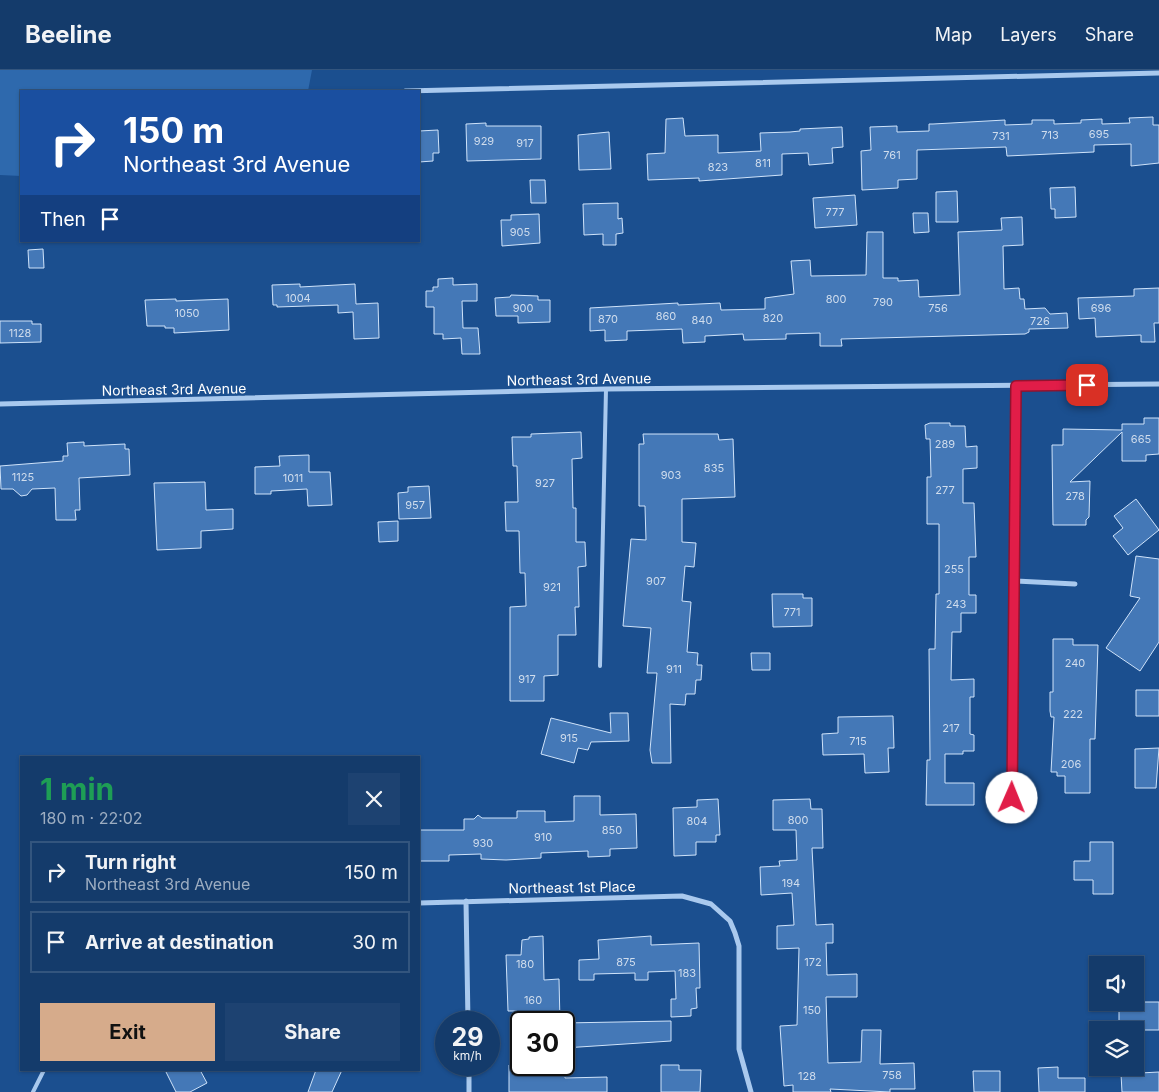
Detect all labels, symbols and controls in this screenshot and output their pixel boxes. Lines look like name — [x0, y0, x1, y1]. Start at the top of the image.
text: Beeline — [25, 20, 112, 49]
text: Map — [935, 24, 972, 45]
text: Layers — [1000, 24, 1057, 45]
text: Share — [1085, 24, 1134, 45]
text: 150 m — [123, 109, 224, 151]
icon: right — [40, 110, 105, 175]
house number: 695 — [1089, 127, 1109, 141]
house number: 713 — [1041, 128, 1059, 142]
house number: 731 — [992, 129, 1010, 143]
house number: 929 — [474, 134, 494, 148]
house number: 917 — [516, 136, 534, 150]
house number: 761 — [883, 148, 901, 162]
text: Northeast 3rd Avenue — [123, 151, 350, 177]
house number: 811 — [755, 156, 771, 170]
house number: 823 — [708, 160, 728, 174]
icon: arrive — [96, 205, 124, 233]
house number: 777 — [825, 205, 845, 219]
text: Then — [40, 208, 86, 231]
house number: 905 — [510, 225, 531, 239]
house number: 1004 — [285, 291, 311, 305]
house number: 800 — [826, 292, 846, 306]
house number: 790 — [873, 295, 893, 309]
house number: 900 — [513, 301, 533, 315]
house number: 756 — [928, 301, 948, 315]
house number: 696 — [1091, 301, 1111, 315]
house number: 1050 — [174, 306, 200, 320]
house number: 860 — [656, 309, 676, 323]
house number: 820 — [763, 311, 783, 325]
house number: 870 — [598, 312, 618, 326]
house number: 840 — [692, 313, 712, 327]
house number: 726 — [1030, 314, 1050, 328]
house number: 1128 — [9, 326, 31, 340]
pin — [1066, 364, 1108, 406]
street label: Northeast 3rd Avenue — [506, 369, 652, 389]
icon: arrive — [1073, 371, 1101, 399]
street label: Northeast 3rd Avenue — [101, 379, 247, 399]
house number: 665 — [1131, 432, 1151, 446]
house number: 289 — [935, 437, 955, 451]
house number: 835 — [704, 461, 724, 475]
house number: 903 — [661, 468, 681, 482]
house number: 1125 — [12, 470, 34, 484]
house number: 1011 — [283, 471, 303, 485]
house number: 927 — [535, 476, 555, 490]
house number: 277 — [935, 483, 955, 497]
house number: 278 — [1065, 489, 1085, 503]
house number: 957 — [405, 498, 425, 512]
house number: 255 — [944, 562, 964, 576]
house number: 907 — [646, 574, 666, 588]
house number: 921 — [543, 580, 561, 594]
house number: 243 — [946, 597, 966, 611]
house number: 771 — [783, 605, 801, 619]
house number: 240 — [1065, 656, 1085, 670]
house number: 911 — [666, 662, 682, 676]
house number: 917 — [518, 672, 536, 686]
house number: 222 — [1063, 707, 1083, 721]
house number: 217 — [942, 721, 960, 735]
house number: 915 — [560, 731, 578, 745]
house number: 715 — [849, 734, 867, 748]
house number: 206 — [1061, 757, 1081, 771]
text: 1 min — [40, 771, 114, 807]
position arrow — [985, 771, 1037, 823]
button: close — [348, 773, 400, 825]
text: 180 m · 22:02 — [40, 808, 143, 828]
house number: 800 — [788, 813, 808, 827]
house number: 804 — [687, 814, 707, 828]
house number: 850 — [602, 823, 622, 837]
house number: 910 — [534, 830, 552, 844]
house number: 930 — [473, 836, 493, 850]
text: Turn right — [85, 851, 176, 874]
icon: right — [42, 858, 70, 886]
text: 150 m — [345, 861, 398, 884]
text: Northeast 3rd Avenue — [85, 874, 250, 894]
house number: 194 — [782, 876, 800, 890]
street label: Northeast 1st Place — [508, 877, 636, 897]
icon: arrive — [42, 928, 70, 956]
text: Arrive at destination — [85, 931, 274, 954]
text: 30 m — [352, 931, 398, 954]
house number: 875 — [616, 955, 636, 969]
house number: 172 — [804, 955, 822, 969]
map controls — [1089, 956, 1144, 1076]
button: sound — [1089, 956, 1144, 1011]
house number: 180 — [516, 957, 534, 971]
house number: 183 — [678, 966, 696, 980]
house number: 160 — [524, 993, 542, 1007]
button: Exit — [40, 1003, 215, 1061]
button: Share — [225, 1003, 400, 1061]
house number: 150 — [803, 1003, 821, 1017]
speed limit sign: 30 — [510, 1011, 575, 1076]
button: layers — [1089, 1021, 1144, 1076]
text: 29 — [452, 1022, 483, 1052]
text: km/h — [453, 1048, 482, 1063]
house number: 758 — [882, 1068, 902, 1082]
house number: 128 — [798, 1069, 816, 1083]

